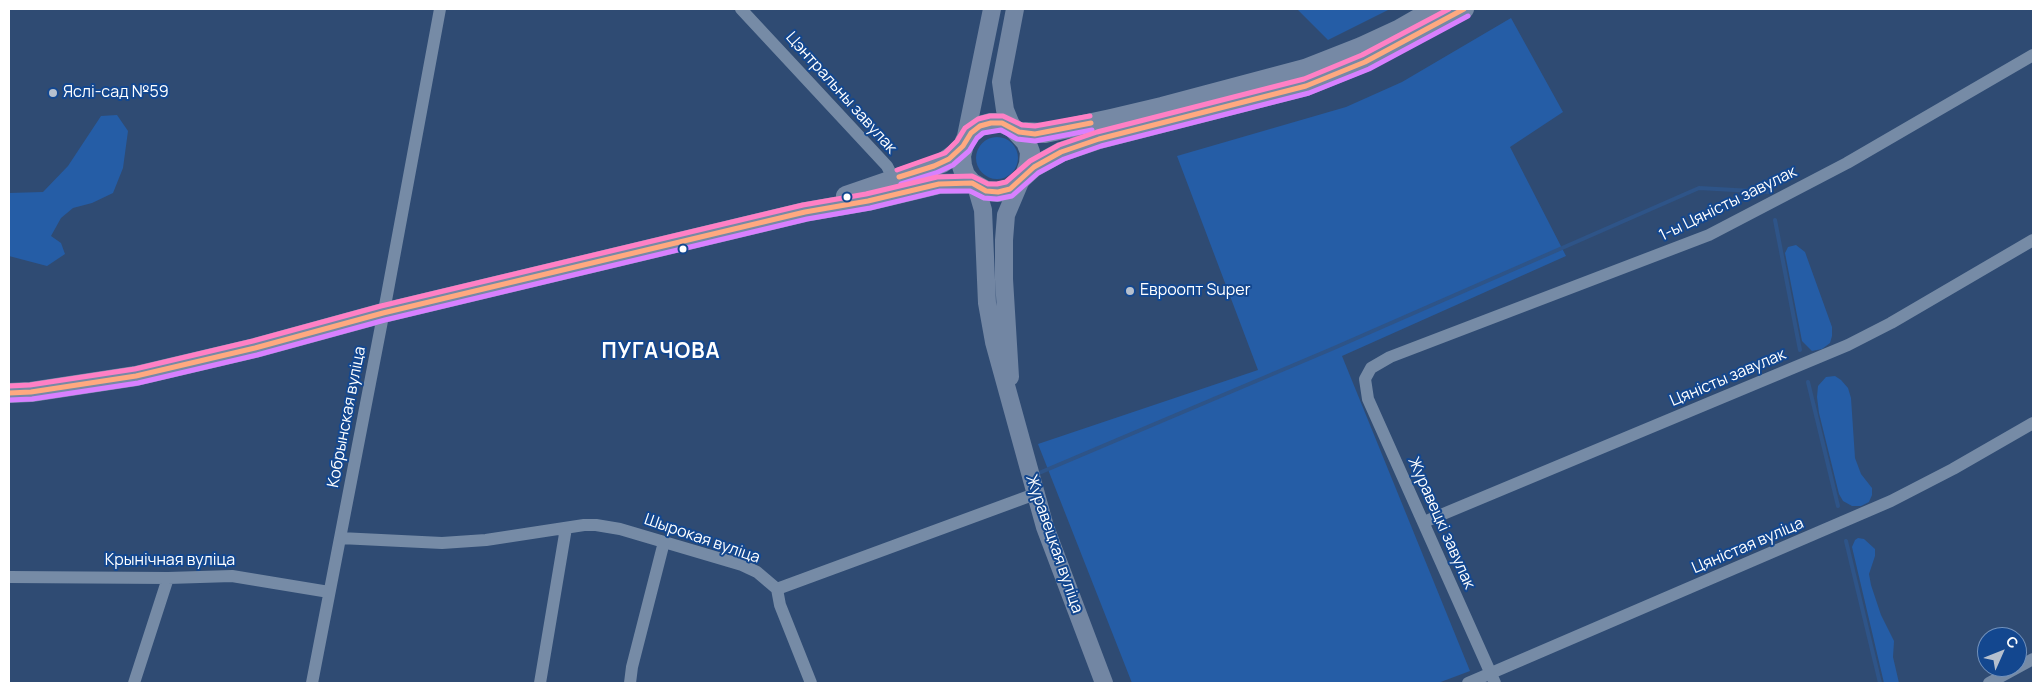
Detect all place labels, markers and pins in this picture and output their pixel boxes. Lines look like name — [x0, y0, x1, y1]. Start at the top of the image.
place label: Яслі-сад №59 — [63, 83, 169, 103]
marker: Яслі-сад №59 — [47, 87, 59, 99]
unlabelled marker — [842, 192, 852, 202]
unlabelled marker — [678, 244, 688, 254]
place label: Евроопт Super — [1140, 281, 1250, 301]
marker: Евроопт Super — [1124, 285, 1136, 297]

